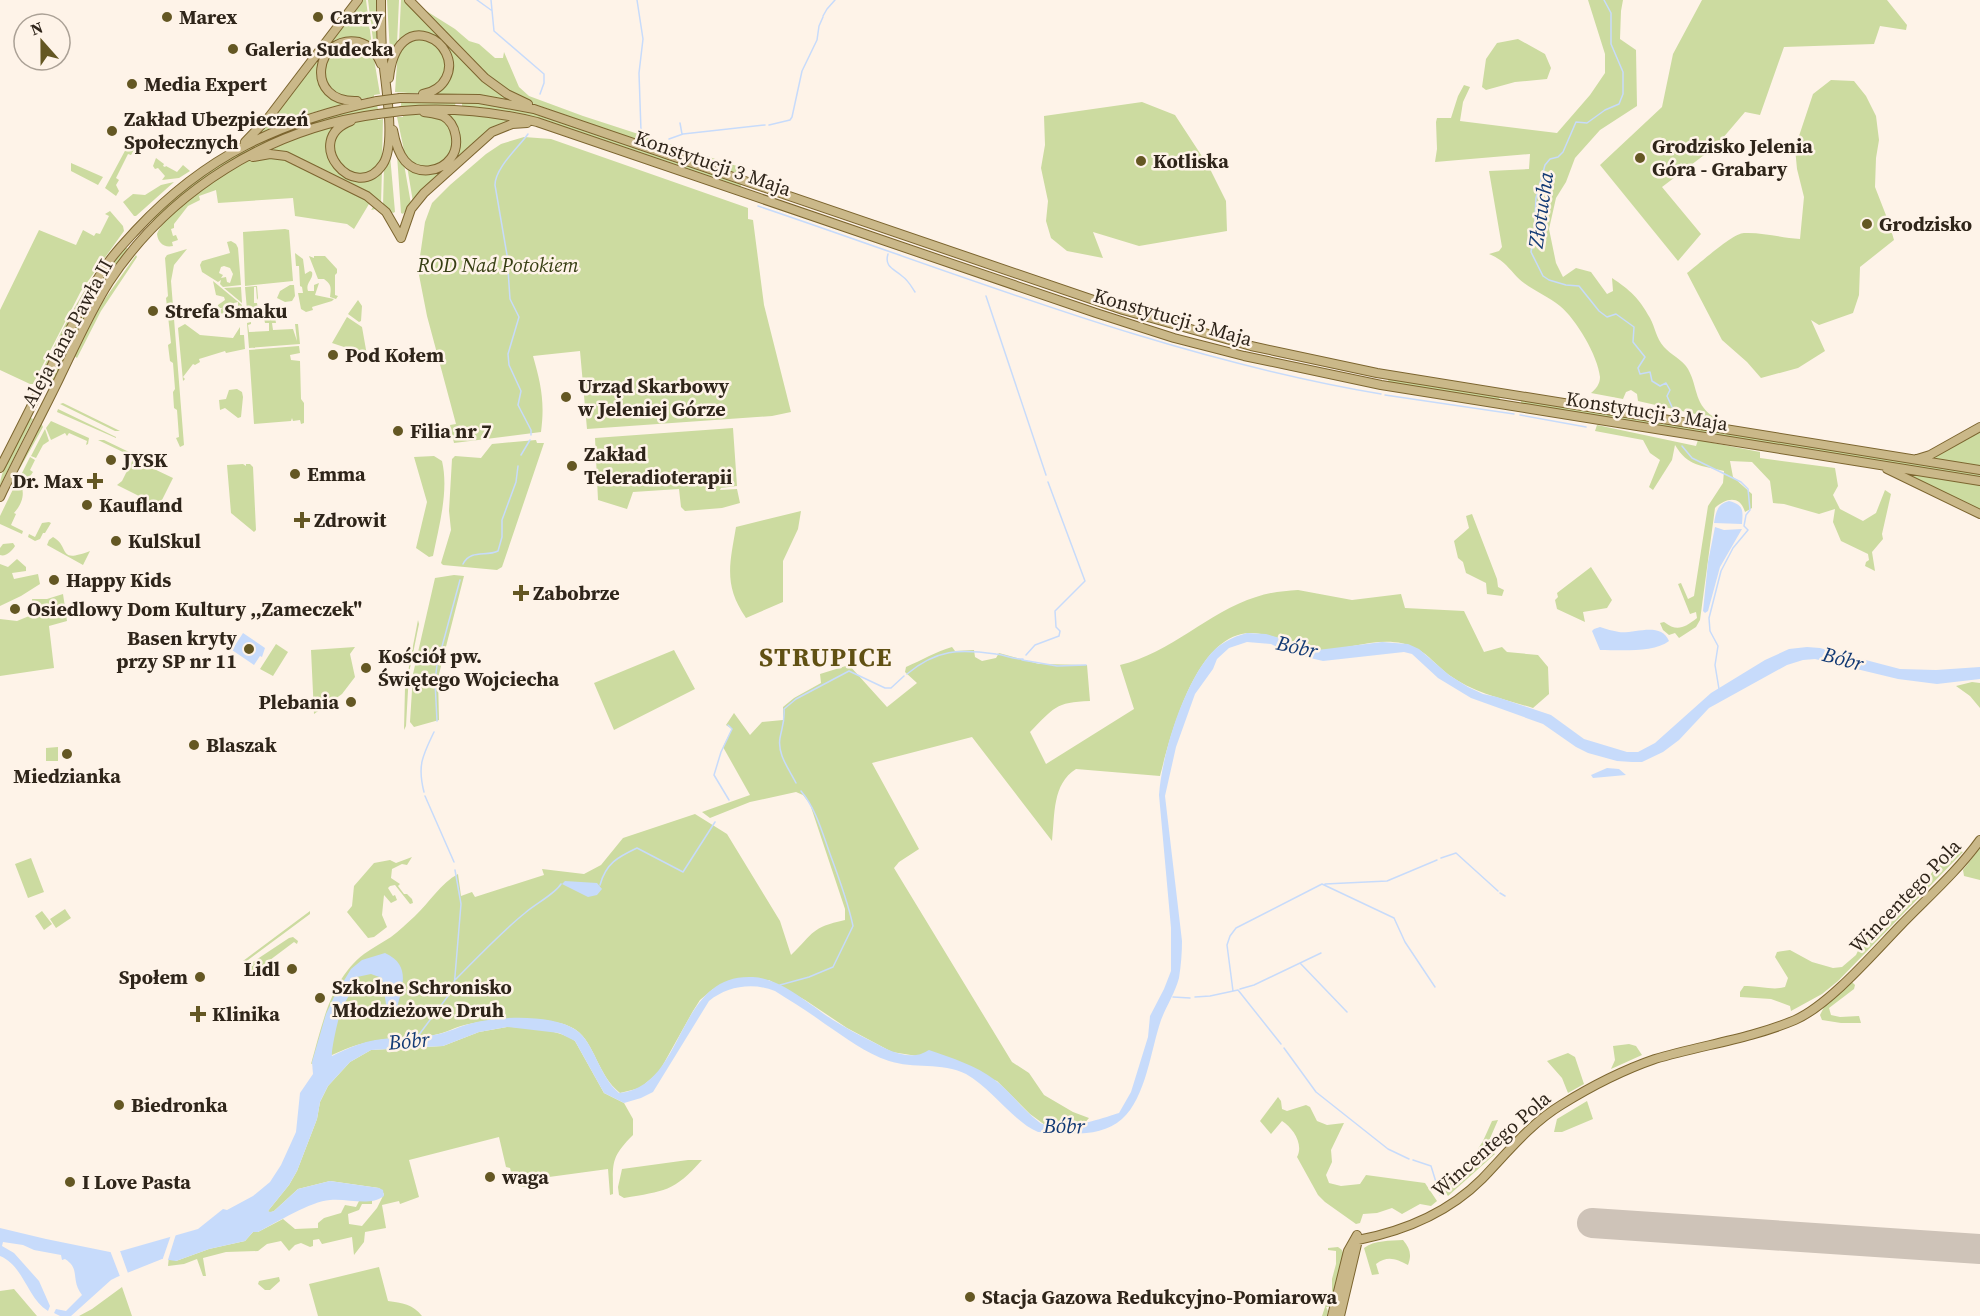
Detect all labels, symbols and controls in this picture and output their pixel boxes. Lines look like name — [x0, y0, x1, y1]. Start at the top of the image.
place label: Marex — [179, 3, 237, 31]
place label: Carry — [330, 3, 383, 31]
marker: Marex — [160, 10, 174, 24]
marker: Carry — [311, 10, 325, 24]
north arrow — [12, 12, 72, 72]
text: N — [27, 16, 46, 40]
place label: Galeria Sudecka — [245, 35, 394, 63]
marker: Galeria Sudecka — [226, 42, 240, 56]
place label: Media Expert — [144, 70, 268, 98]
marker: Media Expert — [125, 77, 139, 91]
place label: Zakład Ubezpieczeń Społecznych — [124, 105, 309, 156]
street label: Konstytucji 3 Maja — [631, 123, 796, 203]
marker: Zakład Ubezpieczeń Społecznych — [105, 124, 119, 138]
place label: Grodzisko Jelenia Góra - Grabary — [1652, 132, 1813, 183]
place label: Kotliska — [1153, 147, 1229, 175]
marker: Grodzisko Jelenia Góra - Grabary — [1633, 151, 1647, 165]
marker: Kotliska — [1134, 154, 1148, 168]
water label: Złotucha — [1521, 170, 1560, 251]
place label: Grodzisko — [1879, 210, 1972, 238]
marker: Grodzisko — [1860, 217, 1874, 231]
park label: ROD Nad Potokiem — [416, 251, 579, 279]
street label: Aleja Jana Pawła II — [15, 254, 119, 412]
street label: Konstytucji 3 Maja — [1090, 281, 1256, 353]
place label: Strefa Smaku — [165, 297, 288, 325]
marker: Strefa Smaku — [146, 304, 160, 318]
place label: Pod Kołem — [345, 341, 444, 369]
marker: Pod Kołem — [326, 348, 340, 362]
place label: Urząd Skarbowy w Jeleniej Górze — [577, 372, 730, 423]
street label: Konstytucji 3 Maja — [1564, 384, 1731, 438]
marker: Urząd Skarbowy w Jeleniej Górze — [559, 390, 573, 404]
place label: Filia nr 7 — [410, 417, 492, 445]
marker: Filia nr 7 — [391, 424, 405, 438]
place label: Zakład Teleradioterapii — [584, 440, 732, 491]
place label: JYSK — [121, 446, 168, 474]
marker: JYSK — [104, 453, 118, 467]
marker: Zakład Teleradioterapii — [565, 459, 579, 473]
place label: Emma — [307, 460, 366, 488]
place label: Dr. Max — [12, 467, 83, 495]
marker: Emma — [288, 467, 302, 481]
marker: Dr. Max — [88, 474, 102, 488]
place label: Kaufland — [99, 491, 183, 519]
marker: Kaufland — [80, 498, 94, 512]
place label: Zdrowit — [314, 506, 387, 534]
marker: Zdrowit — [295, 513, 309, 527]
place label: KulSkul — [128, 527, 201, 555]
marker: KulSkul — [109, 534, 123, 548]
place label: Happy Kids — [66, 566, 171, 594]
marker: Happy Kids — [47, 573, 61, 587]
place label: Zabobrze — [533, 579, 620, 607]
marker: Zabobrze — [514, 586, 528, 600]
place label: Osiedlowy Dom Kultury ,,Zameczek" — [27, 595, 362, 623]
marker: Osiedlowy Dom Kultury ,,Zameczek" — [8, 602, 22, 616]
place label: Basen kryty przy SP nr 11 — [116, 624, 237, 675]
water label: Bóbr — [1273, 628, 1321, 665]
district label: STRUPICE — [759, 639, 893, 675]
water label: Bóbr — [1818, 639, 1867, 678]
marker: Basen kryty przy SP nr 11 — [242, 642, 256, 656]
place label: Kościół pw. Świętego Wojciecha — [378, 642, 559, 693]
marker: Kościół pw. Świętego Wojciecha — [359, 661, 373, 675]
place label: Plebania — [259, 688, 339, 716]
marker: Plebania — [344, 695, 358, 709]
place label: Blaszak — [206, 731, 277, 759]
marker: Blaszak — [187, 738, 201, 752]
marker: Miedzianka — [60, 747, 74, 761]
place label: Miedzianka — [13, 762, 121, 790]
street label: Wincentego Pola — [1843, 832, 1968, 959]
place label: Lidl — [244, 955, 280, 983]
marker: Lidl — [285, 962, 299, 976]
place label: Społem — [119, 963, 188, 991]
marker: Społem — [193, 970, 207, 984]
place label: Szkolne Schronisko Młodzieżowe Druh — [332, 973, 512, 1024]
marker: Szkolne Schronisko Młodzieżowe Druh — [313, 991, 327, 1005]
place label: Klinika — [212, 1000, 280, 1028]
marker: Klinika — [189, 1005, 207, 1023]
water label: Bóbr — [386, 1024, 431, 1057]
street label: Wincentego Pola — [1425, 1084, 1557, 1204]
place label: Biedronka — [131, 1091, 228, 1119]
marker: Biedronka — [112, 1098, 126, 1112]
water label: Bóbr — [1042, 1111, 1086, 1140]
place label: waga — [501, 1163, 549, 1191]
place label: I Love Pasta — [82, 1168, 191, 1196]
marker: waga — [483, 1170, 497, 1184]
marker: I Love Pasta — [63, 1175, 77, 1189]
place label: Stacja Gazowa Redukcyjno-Pomiarowa — [982, 1283, 1338, 1311]
marker: Stacja Gazowa Redukcyjno-Pomiarowa — [963, 1290, 977, 1304]

